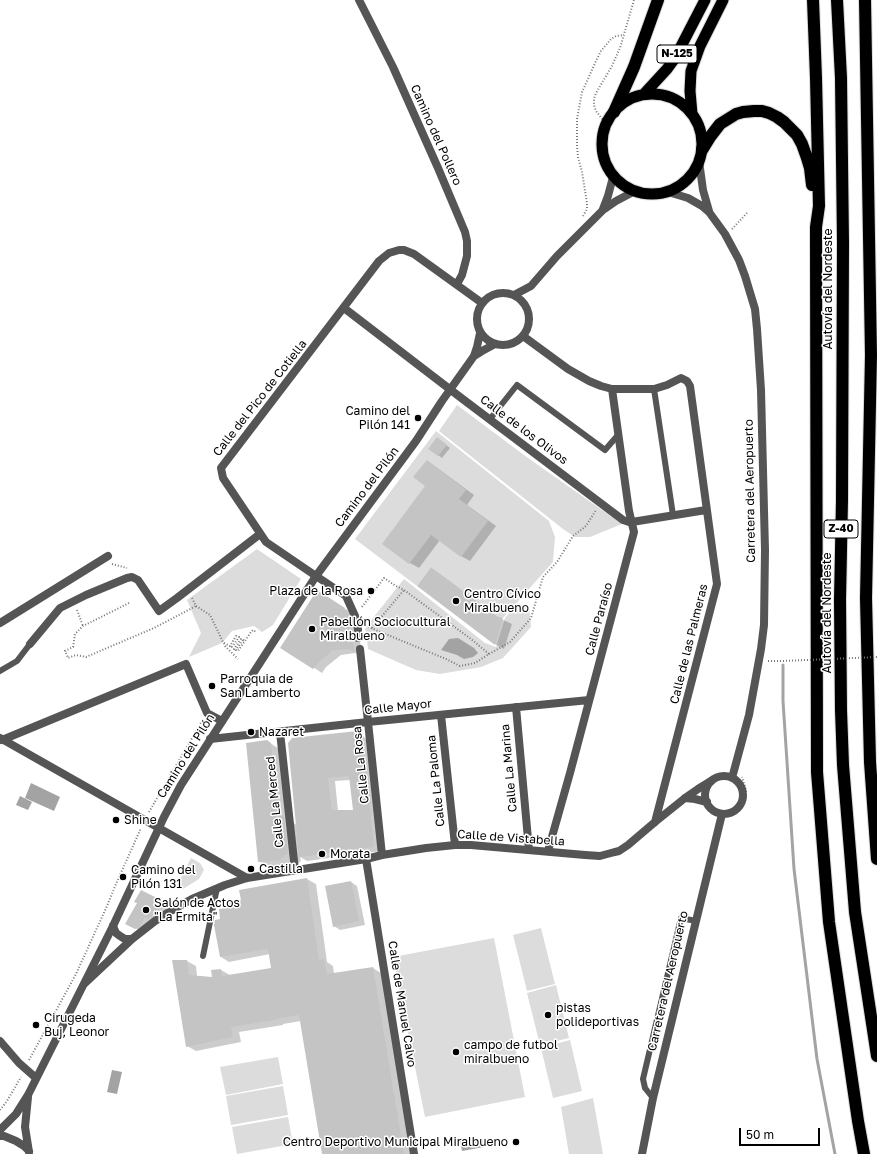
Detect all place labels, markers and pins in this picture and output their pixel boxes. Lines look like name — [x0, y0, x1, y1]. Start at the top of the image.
place label: Camino del Pilón 141 — [345, 404, 410, 432]
marker: Camino del Pilón 141 — [413, 413, 423, 423]
place label: Plaza de la Rosa — [269, 584, 363, 598]
marker: Plaza de la Rosa — [366, 586, 376, 596]
place label: Centro Cívico Miralbueno — [464, 587, 541, 615]
marker: Centro Cívico Miralbueno — [451, 596, 461, 606]
place label: Pabellón Sociocultural Miralbueno — [320, 615, 450, 643]
marker: Pabellón Sociocultural Miralbueno — [307, 624, 317, 634]
place label: Parroquia de San Lamberto — [220, 672, 300, 700]
marker: Parroquia de San Lamberto — [207, 681, 217, 691]
place label: Nazaret — [259, 725, 304, 739]
marker: Nazaret — [246, 727, 256, 737]
place label: Shine — [124, 813, 157, 827]
marker: Shine — [111, 815, 121, 825]
place label: Morata — [330, 847, 370, 861]
marker: Morata — [317, 849, 327, 859]
place label: Castilla — [259, 862, 303, 876]
place label: Camino del Pilón 131 — [131, 863, 196, 891]
marker: Castilla — [246, 864, 256, 874]
marker: Camino del Pilón 131 — [118, 872, 128, 882]
place label: Salón de Actos "La Ermita" — [154, 896, 240, 924]
marker: Salón de Actos "La Ermita" — [141, 905, 151, 915]
place label: pistas polideportivas — [556, 1001, 639, 1029]
marker: pistas polideportivas — [543, 1010, 553, 1020]
place label: Cirugeda Buj, Leonor — [44, 1011, 109, 1039]
marker: Cirugeda Buj, Leonor — [31, 1020, 41, 1030]
place label: campo de futbol miralbueno — [464, 1038, 558, 1066]
marker: campo de futbol miralbueno — [451, 1047, 461, 1057]
place label: Centro Deportivo Municipal Miralbueno — [283, 1135, 508, 1149]
marker: Centro Deportivo Municipal Miralbueno — [511, 1137, 521, 1147]

